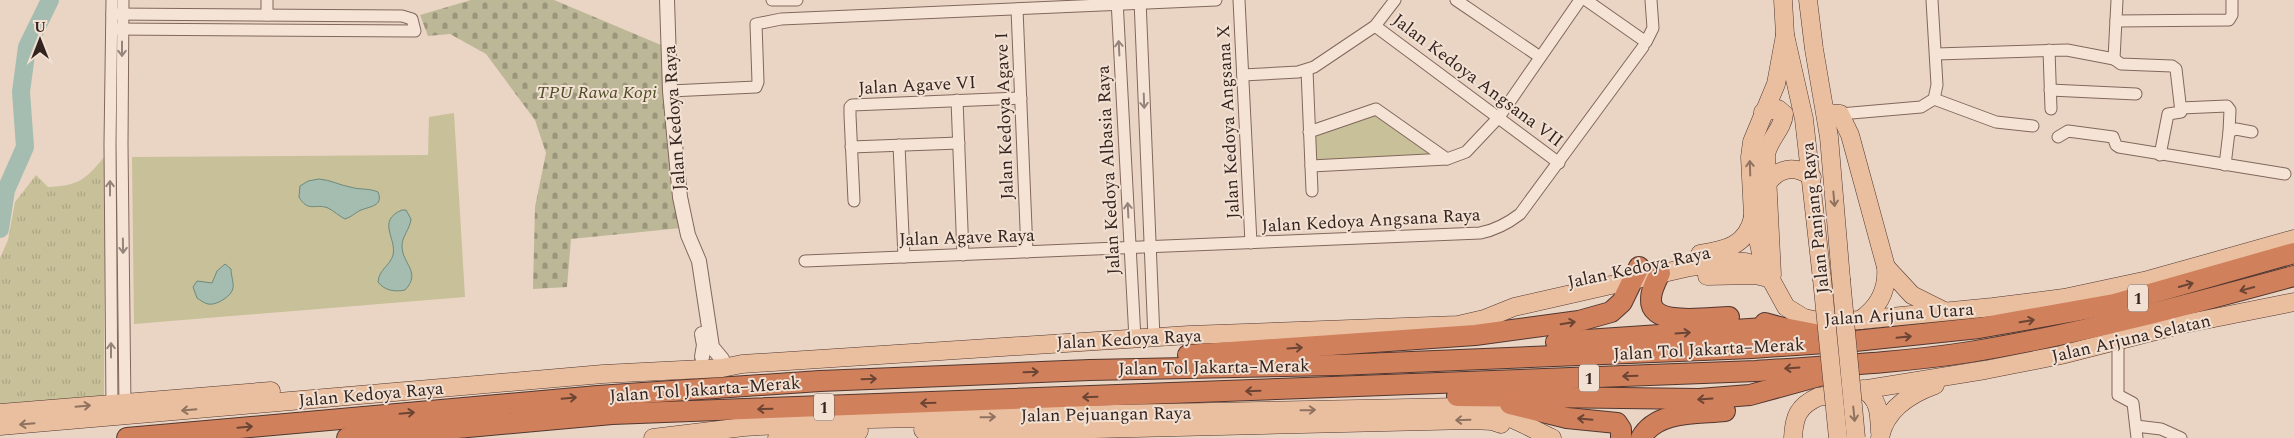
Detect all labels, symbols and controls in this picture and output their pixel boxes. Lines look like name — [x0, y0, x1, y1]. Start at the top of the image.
street label: Jalan Kedoya Angsana VII — [1386, 7, 1569, 154]
north arrow — [15, 15, 65, 65]
text: U — [34, 17, 46, 38]
street label: Jalan Kedoya Angsana X — [1210, 24, 1247, 220]
street label: Jalan Kedoya Agave I — [988, 32, 1021, 200]
one-way arrow — [117, 40, 127, 56]
one-way arrow — [1115, 40, 1124, 56]
street label: Jalan Kedoya Raya — [656, 44, 693, 191]
street label: Jalan Kedoya Albasia Raya — [1090, 64, 1127, 275]
street label: Jalan Agave VI — [857, 69, 977, 102]
park label: TPU Rawa Kopi — [537, 79, 657, 106]
one-way arrow — [1139, 92, 1149, 109]
street label: Jalan Panjang Raya — [1794, 141, 1837, 295]
one-way arrow — [1745, 160, 1755, 176]
one-way arrow — [105, 180, 115, 196]
one-way arrow — [1830, 191, 1839, 207]
street label: Jalan Kedoya Angsana Raya — [1261, 201, 1481, 240]
one-way arrow — [1123, 203, 1132, 219]
street label: Jalan Agave Raya — [899, 222, 1036, 253]
one-way arrow — [118, 238, 128, 254]
street label: Jalan Kedoya Raya — [1565, 239, 1713, 296]
one-way arrow — [2178, 279, 2194, 289]
road number: 1 — [2128, 284, 2148, 312]
one-way arrow — [2239, 285, 2255, 294]
street label: Jalan Arjuna Utara — [1823, 296, 1975, 333]
street label: Jalan Arjuna Selatan — [2049, 307, 2213, 370]
one-way arrow — [2019, 315, 2035, 325]
one-way arrow — [1559, 318, 1575, 328]
street label: Jalan Kedoya Raya — [1056, 322, 1203, 357]
one-way arrow — [1674, 328, 1690, 338]
street label: Jalan Tol Jakarta–Merak — [1613, 331, 1805, 368]
one-way arrow — [1895, 332, 1911, 341]
one-way arrow — [106, 343, 116, 359]
one-way arrow — [1286, 344, 1302, 353]
street label: Jalan Tol Jakarta–Merak — [1118, 352, 1310, 383]
road number: 1 — [1579, 364, 1599, 392]
one-way arrow — [1784, 364, 1800, 373]
one-way arrow — [1023, 368, 1039, 377]
street label: Jalan Tol Jakarta–Merak — [608, 369, 802, 410]
one-way arrow — [1622, 371, 1638, 381]
street label: Jalan Kedoya Raya — [297, 375, 445, 414]
one-way arrow — [860, 375, 876, 384]
one-way arrow — [1245, 386, 1261, 396]
one-way arrow — [1083, 392, 1099, 402]
one-way arrow — [560, 393, 576, 403]
road number: 1 — [814, 394, 834, 421]
one-way arrow — [1697, 394, 1713, 403]
one-way arrow — [920, 398, 936, 408]
street label: Jalan Pejuangan Raya — [1020, 400, 1192, 429]
one-way arrow — [75, 401, 91, 411]
one-way arrow — [758, 404, 774, 413]
one-way arrow — [181, 405, 197, 415]
one-way arrow — [1300, 405, 1316, 415]
one-way arrow — [1849, 406, 1859, 422]
one-way arrow — [398, 408, 414, 418]
one-way arrow — [980, 412, 996, 421]
one-way arrow — [1577, 414, 1593, 424]
one-way arrow — [1456, 415, 1472, 425]
one-way arrow — [19, 419, 35, 429]
one-way arrow — [237, 423, 253, 432]

